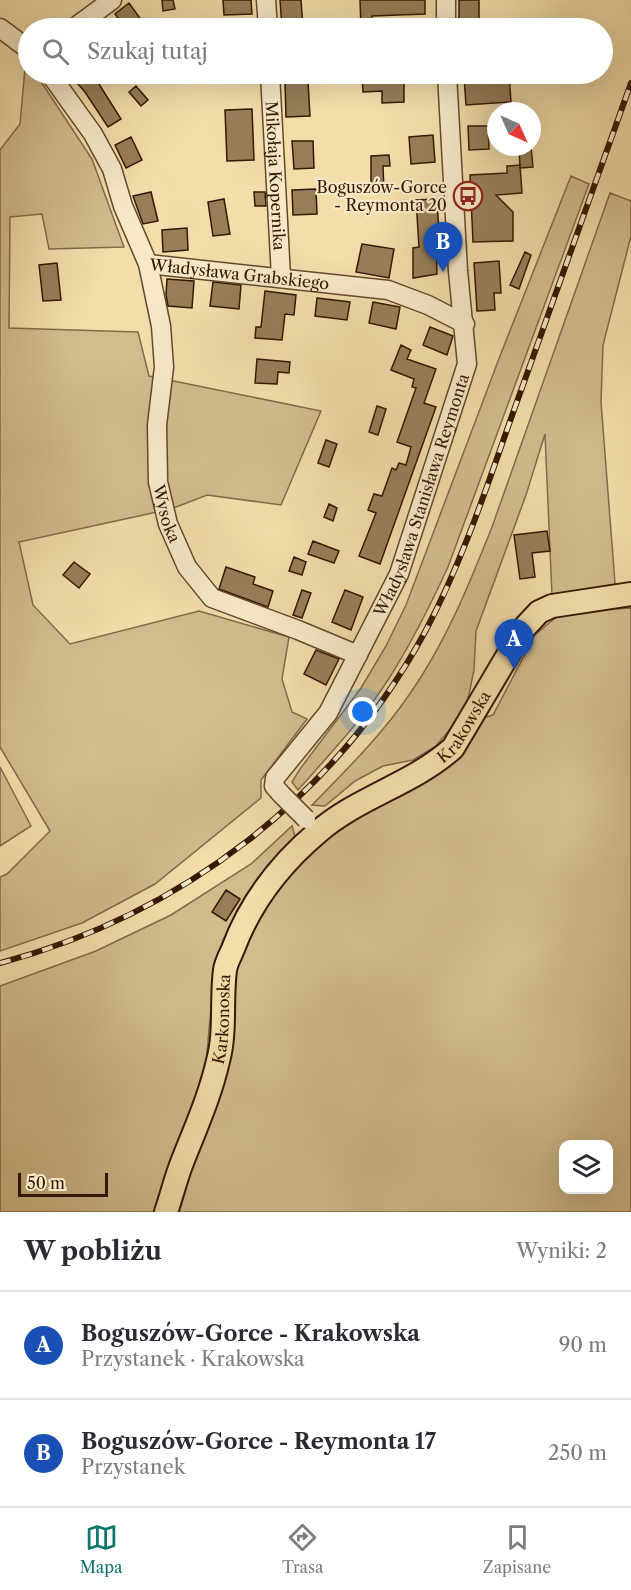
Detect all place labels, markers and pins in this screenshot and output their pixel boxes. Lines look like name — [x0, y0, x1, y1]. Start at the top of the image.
place label: Boguszów-Gorce - Reymonta 20 — [316, 177, 447, 215]
bus stop icon: Boguszów-Gorce - Reymonta 20 — [452, 180, 484, 212]
pin: B — [424, 222, 462, 272]
pin: A — [494, 620, 534, 669]

